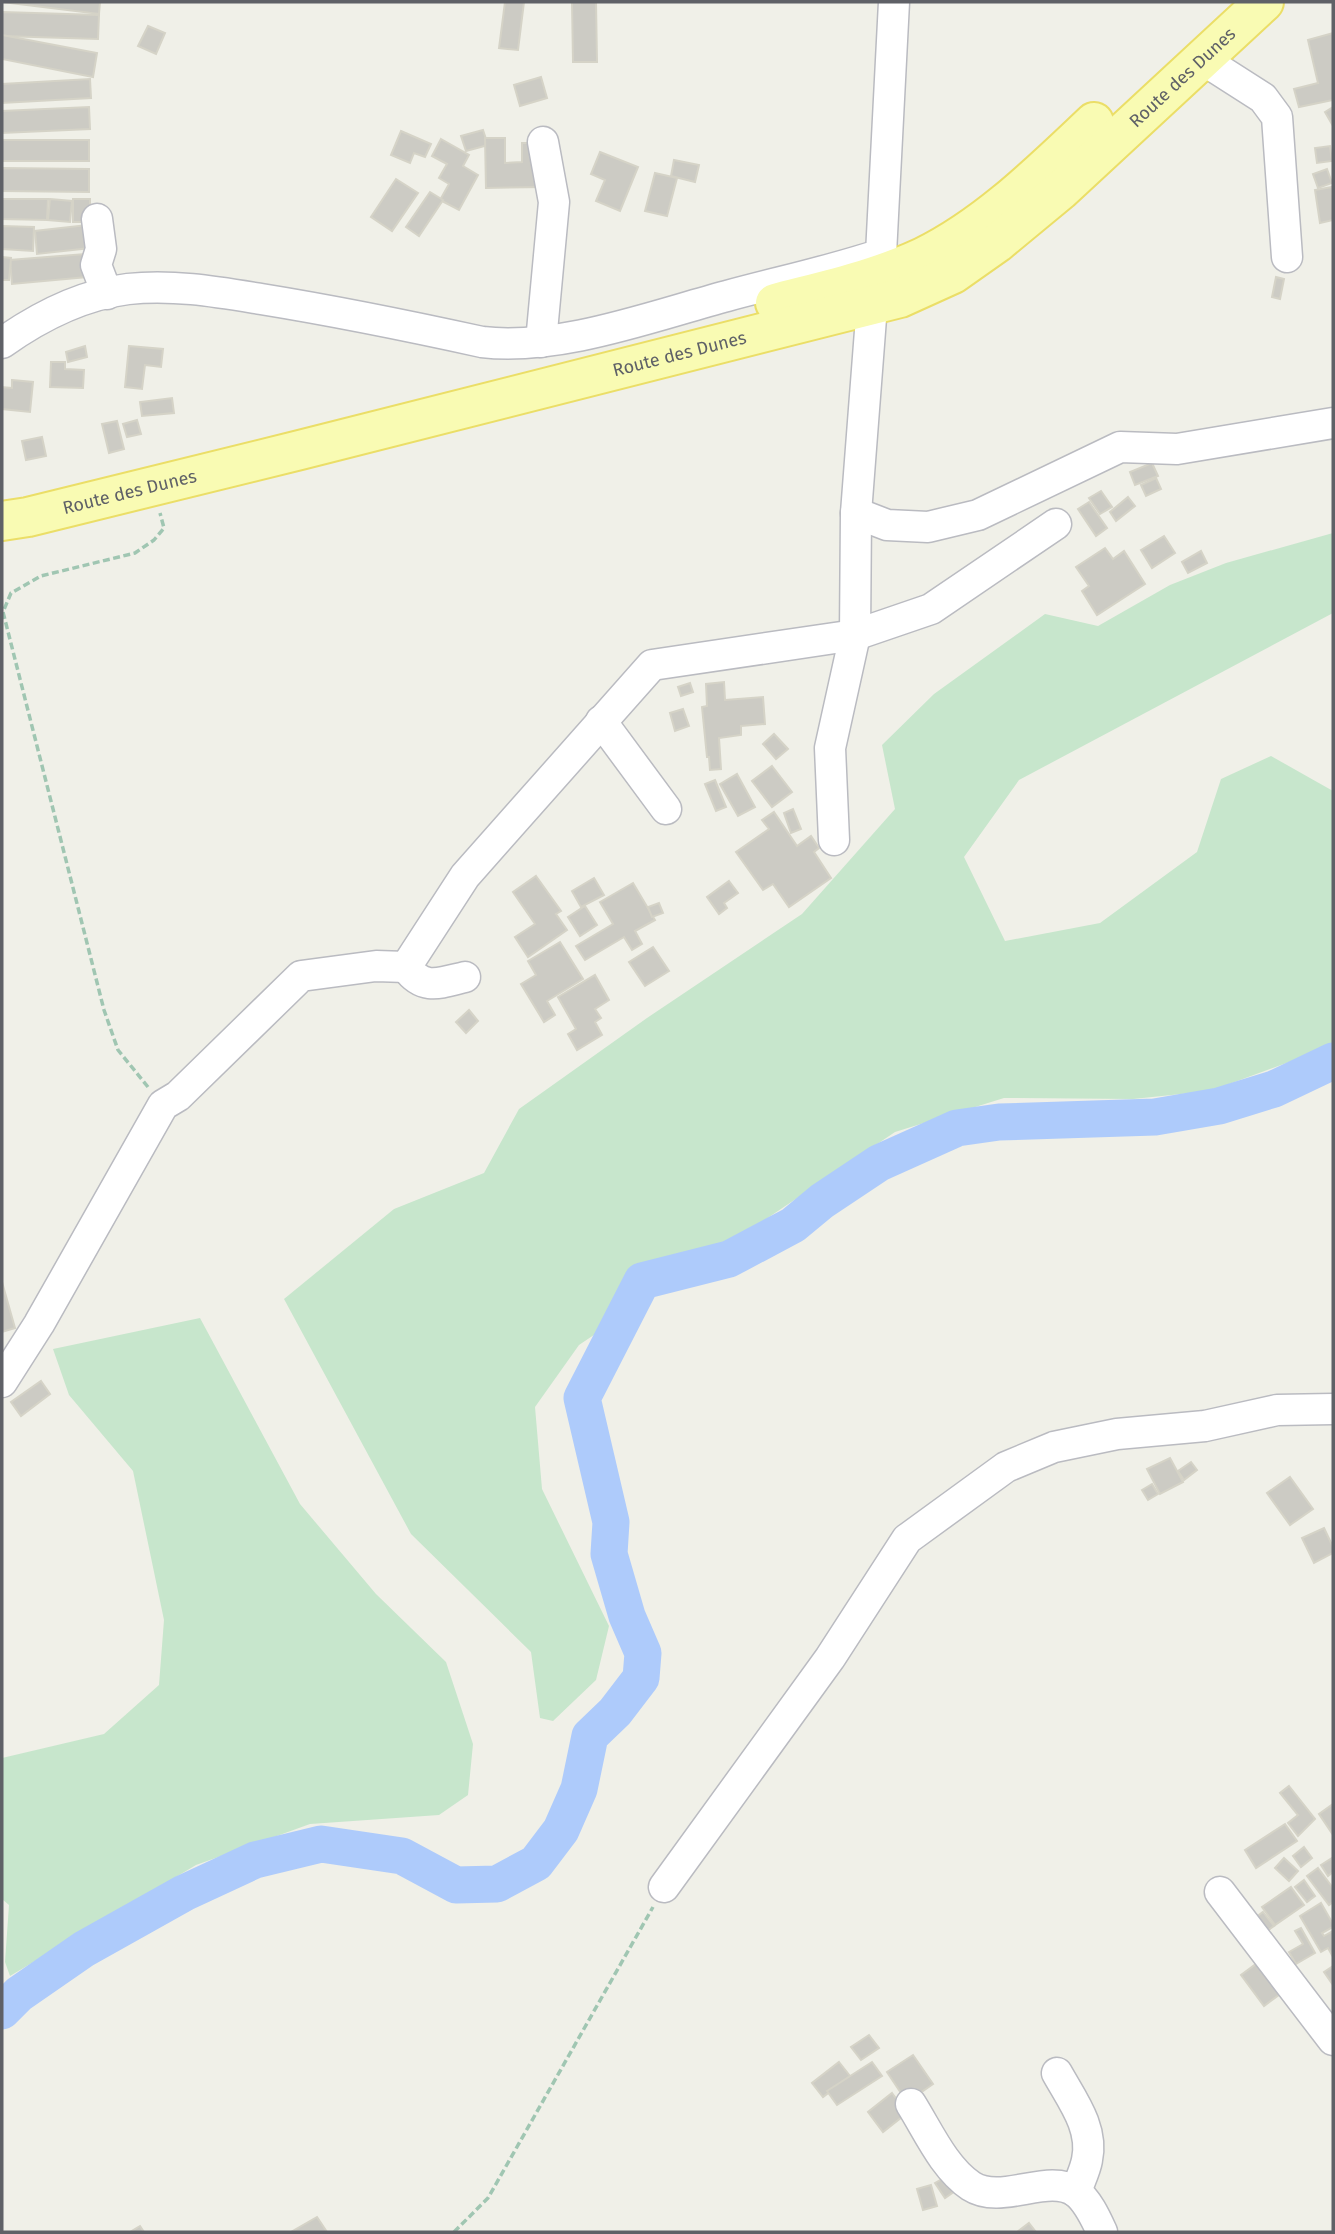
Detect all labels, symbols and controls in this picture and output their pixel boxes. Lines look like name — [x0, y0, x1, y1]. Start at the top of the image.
street label: Route des Dunes — [1125, 23, 1240, 132]
street label: Route des Dunes — [610, 326, 749, 381]
street label: Route des Dunes — [60, 465, 199, 519]

